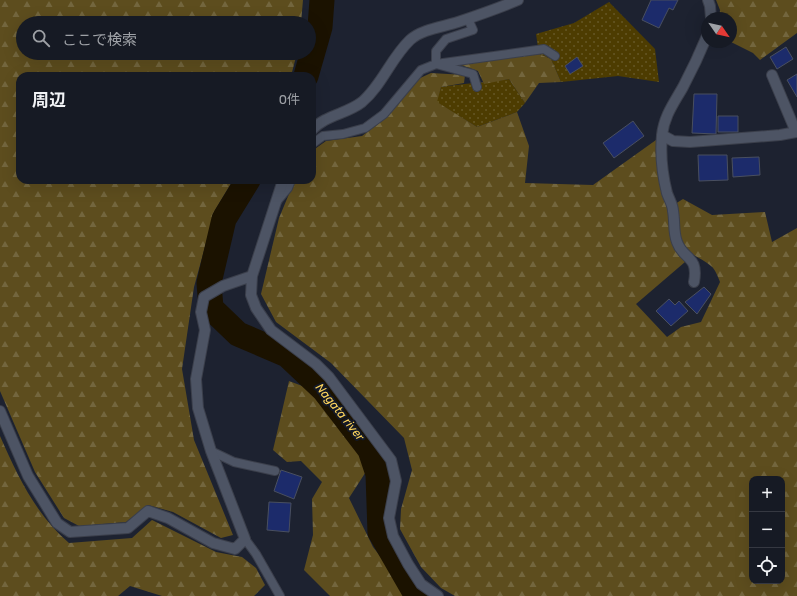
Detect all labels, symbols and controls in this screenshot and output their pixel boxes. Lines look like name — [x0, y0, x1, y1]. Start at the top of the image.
north arrow — [701, 12, 737, 48]
search box — [16, 16, 316, 60]
icon: search — [30, 27, 52, 49]
text: ここで検索 — [62, 31, 137, 49]
text: 周辺 — [32, 90, 66, 110]
text: 0件 — [279, 92, 300, 107]
water label: Nagata river — [313, 381, 368, 444]
map controls — [749, 476, 785, 584]
button: + — [749, 476, 785, 512]
button: − — [749, 512, 785, 548]
button: locate — [749, 548, 785, 584]

